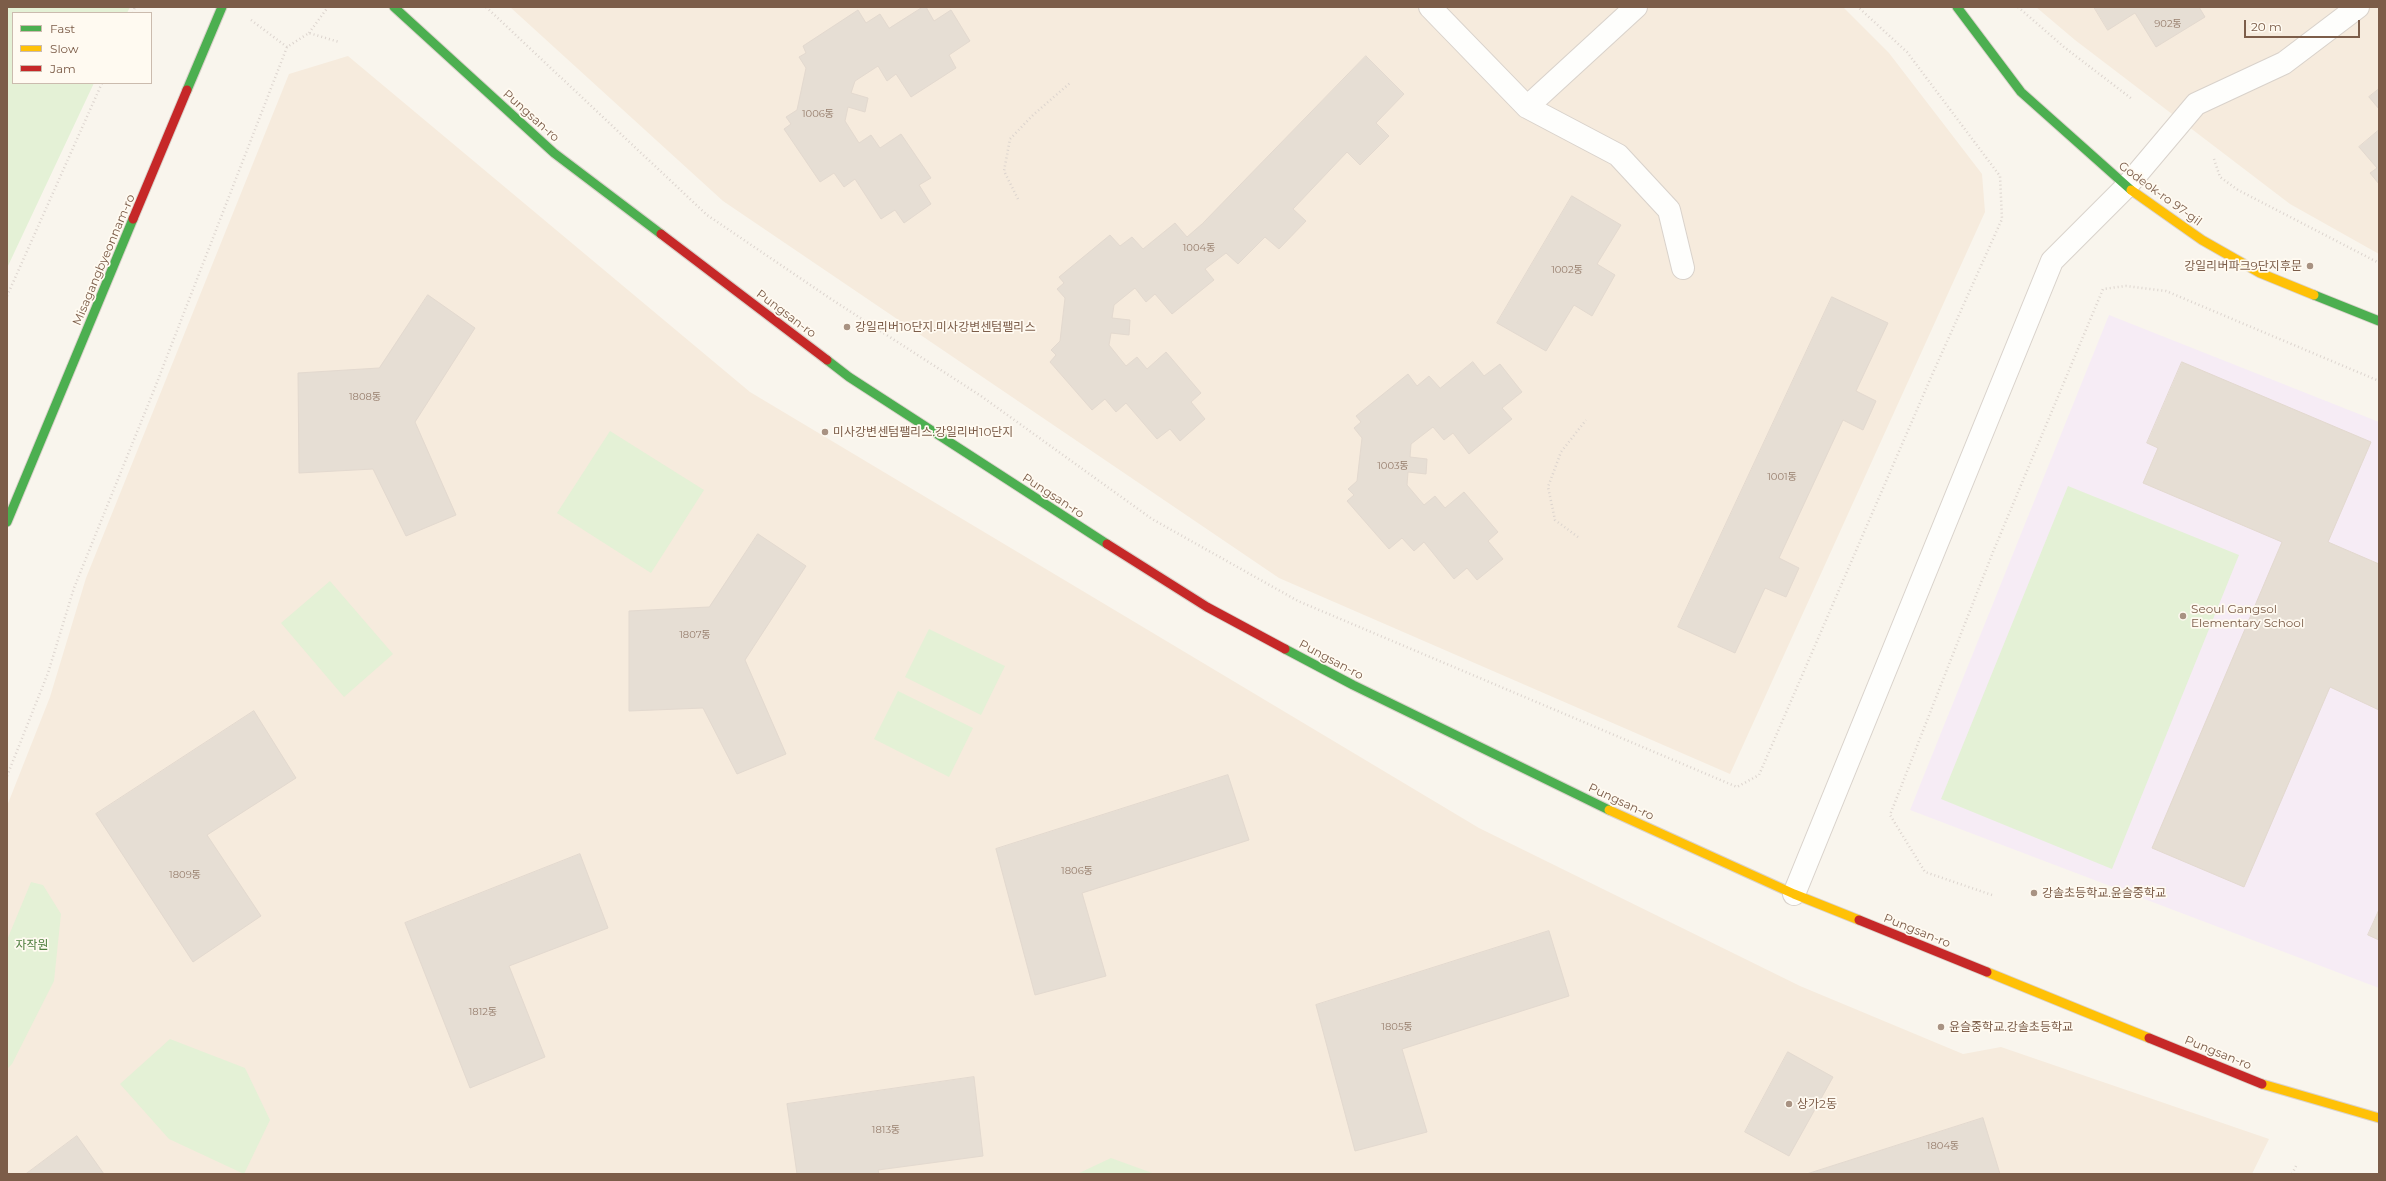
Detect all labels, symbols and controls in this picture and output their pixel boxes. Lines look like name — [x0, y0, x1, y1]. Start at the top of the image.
legend — [12, 12, 152, 84]
scale bar — [2246, 12, 2362, 38]
house number: 902동 — [2154, 18, 2182, 30]
text: 20 m — [2251, 19, 2282, 34]
text: Fast — [50, 21, 75, 36]
text: Slow — [50, 41, 79, 56]
text: Jam — [50, 61, 76, 76]
street label: Pungsan-ro — [500, 87, 562, 145]
house number: 1006동 — [802, 108, 834, 120]
street label: Godeok-ro 97-gil — [2115, 159, 2205, 229]
street label: Misagangbyeonnam-ro — [70, 192, 138, 328]
house number: 1004동 — [1183, 242, 1215, 254]
place label: 강일리버파크9단지후문 — [2184, 259, 2302, 273]
marker: 강일리버파크9단지후문 — [2305, 261, 2315, 271]
house number: 1002동 — [1551, 264, 1583, 276]
street label: Pungsan-ro — [753, 287, 819, 341]
place label: 강일리버10단지.미사강변센텀팰리스 — [855, 320, 1035, 334]
marker: 강일리버10단지.미사강변센텀팰리스 — [842, 322, 852, 332]
house number: 1808동 — [349, 391, 381, 403]
place label: 미사강변센텀팰리스.강일리버10단지 — [833, 425, 1013, 439]
marker: 미사강변센텀팰리스.강일리버10단지 — [820, 427, 830, 437]
house number: 1003동 — [1377, 460, 1409, 472]
street label: Pungsan-ro — [1019, 471, 1087, 521]
house number: 1001동 — [1767, 471, 1797, 483]
place label: Seoul Gangsol Elementary School — [2191, 602, 2304, 630]
marker: Seoul Gangsol Elementary School — [2178, 611, 2188, 621]
house number: 1807동 — [679, 629, 711, 641]
street label: Pungsan-ro — [1296, 637, 1366, 683]
street label: Pungsan-ro — [1586, 781, 1656, 823]
house number: 1806동 — [1061, 865, 1093, 877]
house number: 1809동 — [169, 869, 201, 881]
place label: 강솔초등학교.윤슬중학교 — [2042, 886, 2166, 900]
marker: 강솔초등학교.윤슬중학교 — [2029, 888, 2039, 898]
street label: Pungsan-ro — [1881, 911, 1953, 951]
park label: 자작원 — [15, 938, 49, 952]
house number: 1812동 — [469, 1006, 497, 1018]
place label: 윤슬중학교.강솔초등학교 — [1949, 1020, 2073, 1034]
house number: 1805동 — [1381, 1021, 1413, 1033]
marker: 윤슬중학교.강솔초등학교 — [1936, 1022, 1946, 1032]
street label: Pungsan-ro — [2182, 1033, 2254, 1073]
place label: 상가2동 — [1797, 1097, 1837, 1111]
marker: 상가2동 — [1784, 1099, 1794, 1109]
house number: 1813동 — [872, 1124, 900, 1136]
house number: 1804동 — [1927, 1140, 1959, 1152]

